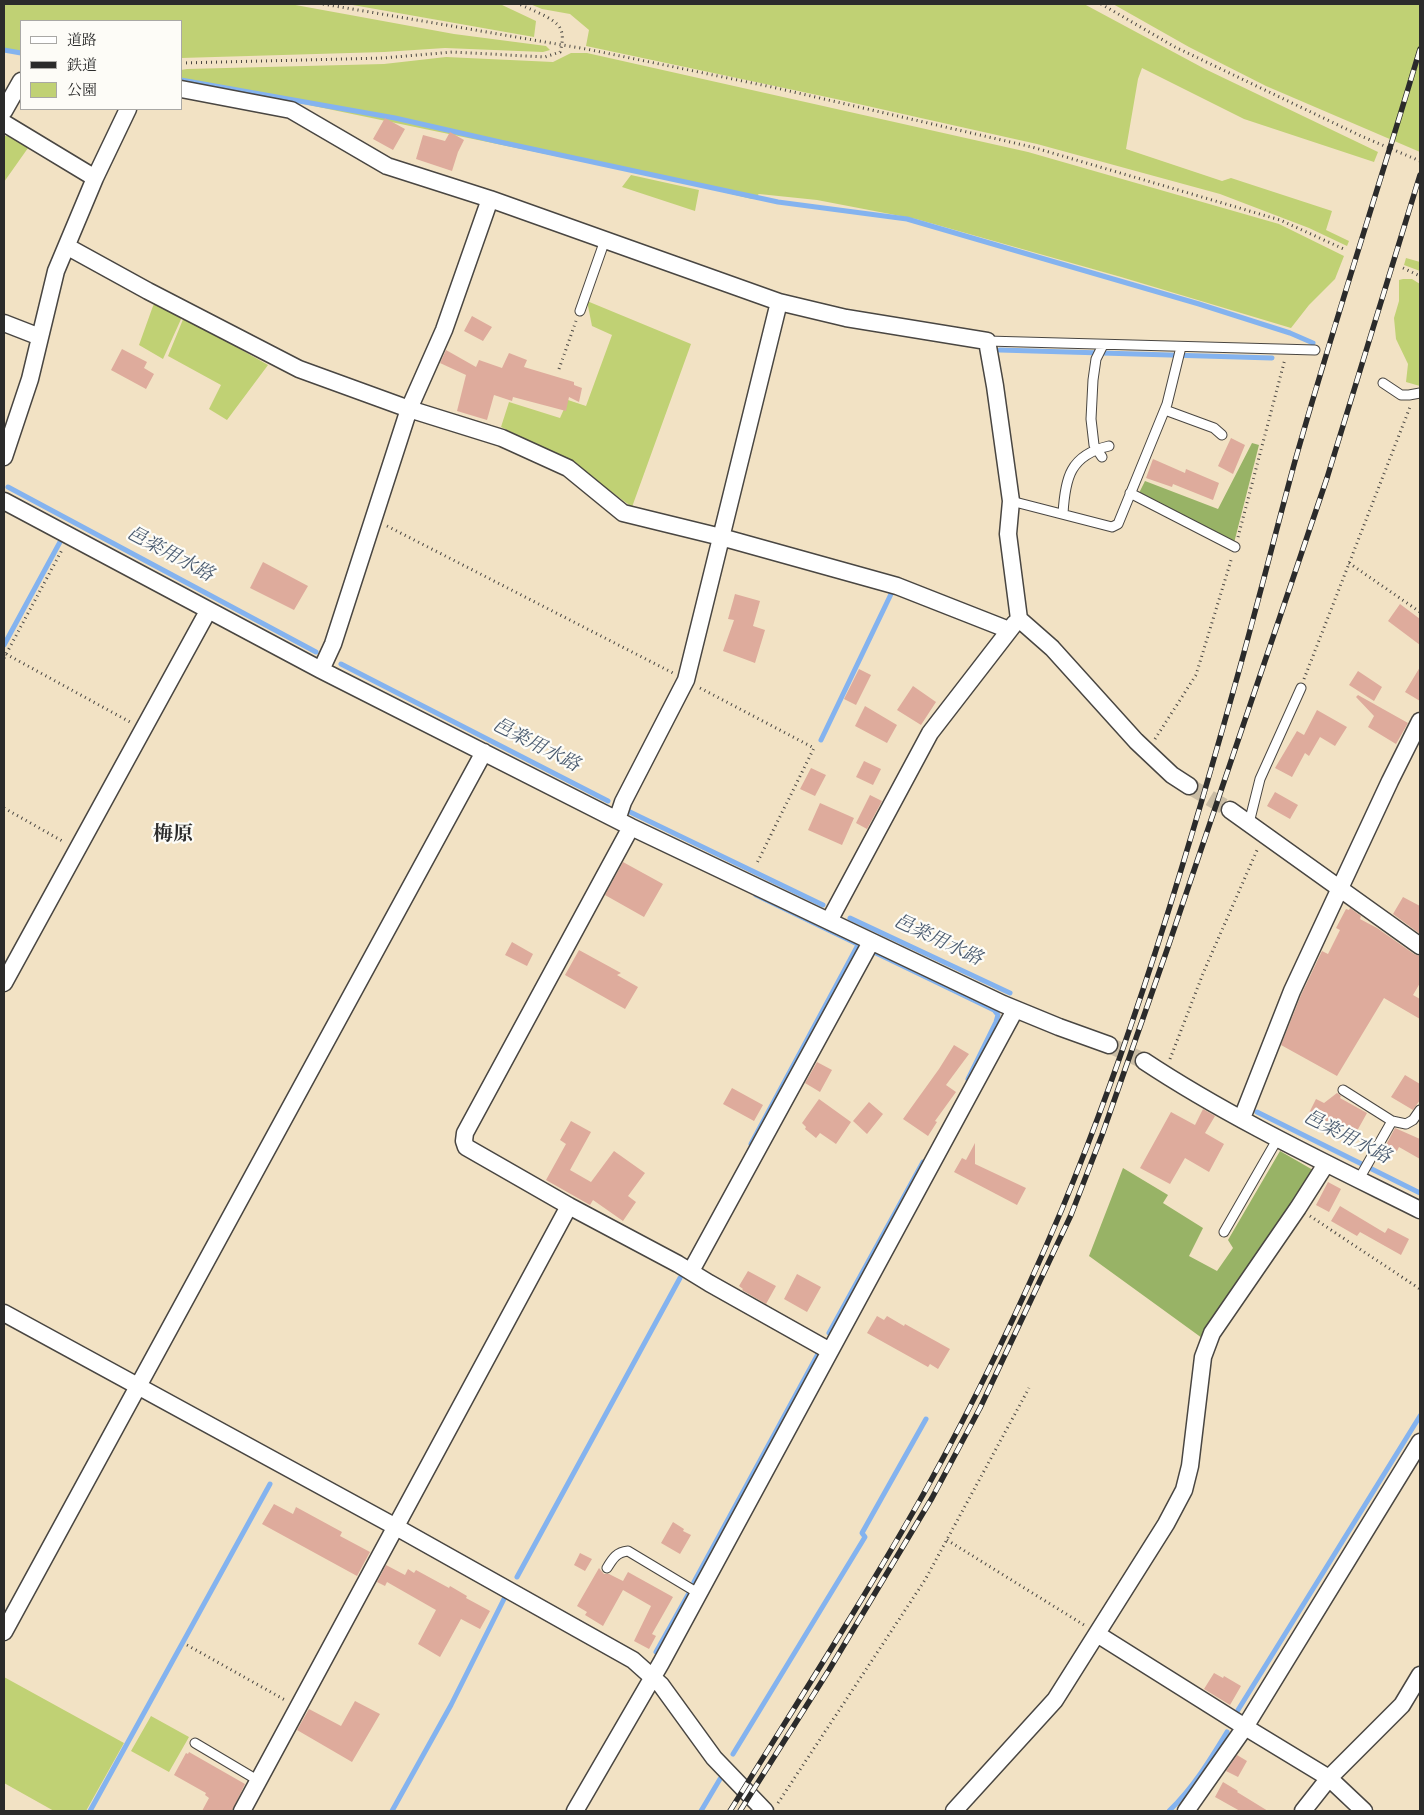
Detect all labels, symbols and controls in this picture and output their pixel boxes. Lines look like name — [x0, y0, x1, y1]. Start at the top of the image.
legend — [20, 20, 182, 110]
text: 道路 — [67, 31, 97, 52]
text: 鉄道 — [67, 56, 97, 77]
text: 公園 — [67, 81, 97, 102]
water label: 邑楽用水路 — [122, 524, 216, 588]
water label: 邑楽用水路 — [488, 715, 582, 779]
district label: 梅原 — [153, 825, 193, 849]
water label: 邑楽用水路 — [889, 912, 985, 972]
water label: 邑楽用水路 — [1299, 1107, 1393, 1171]

